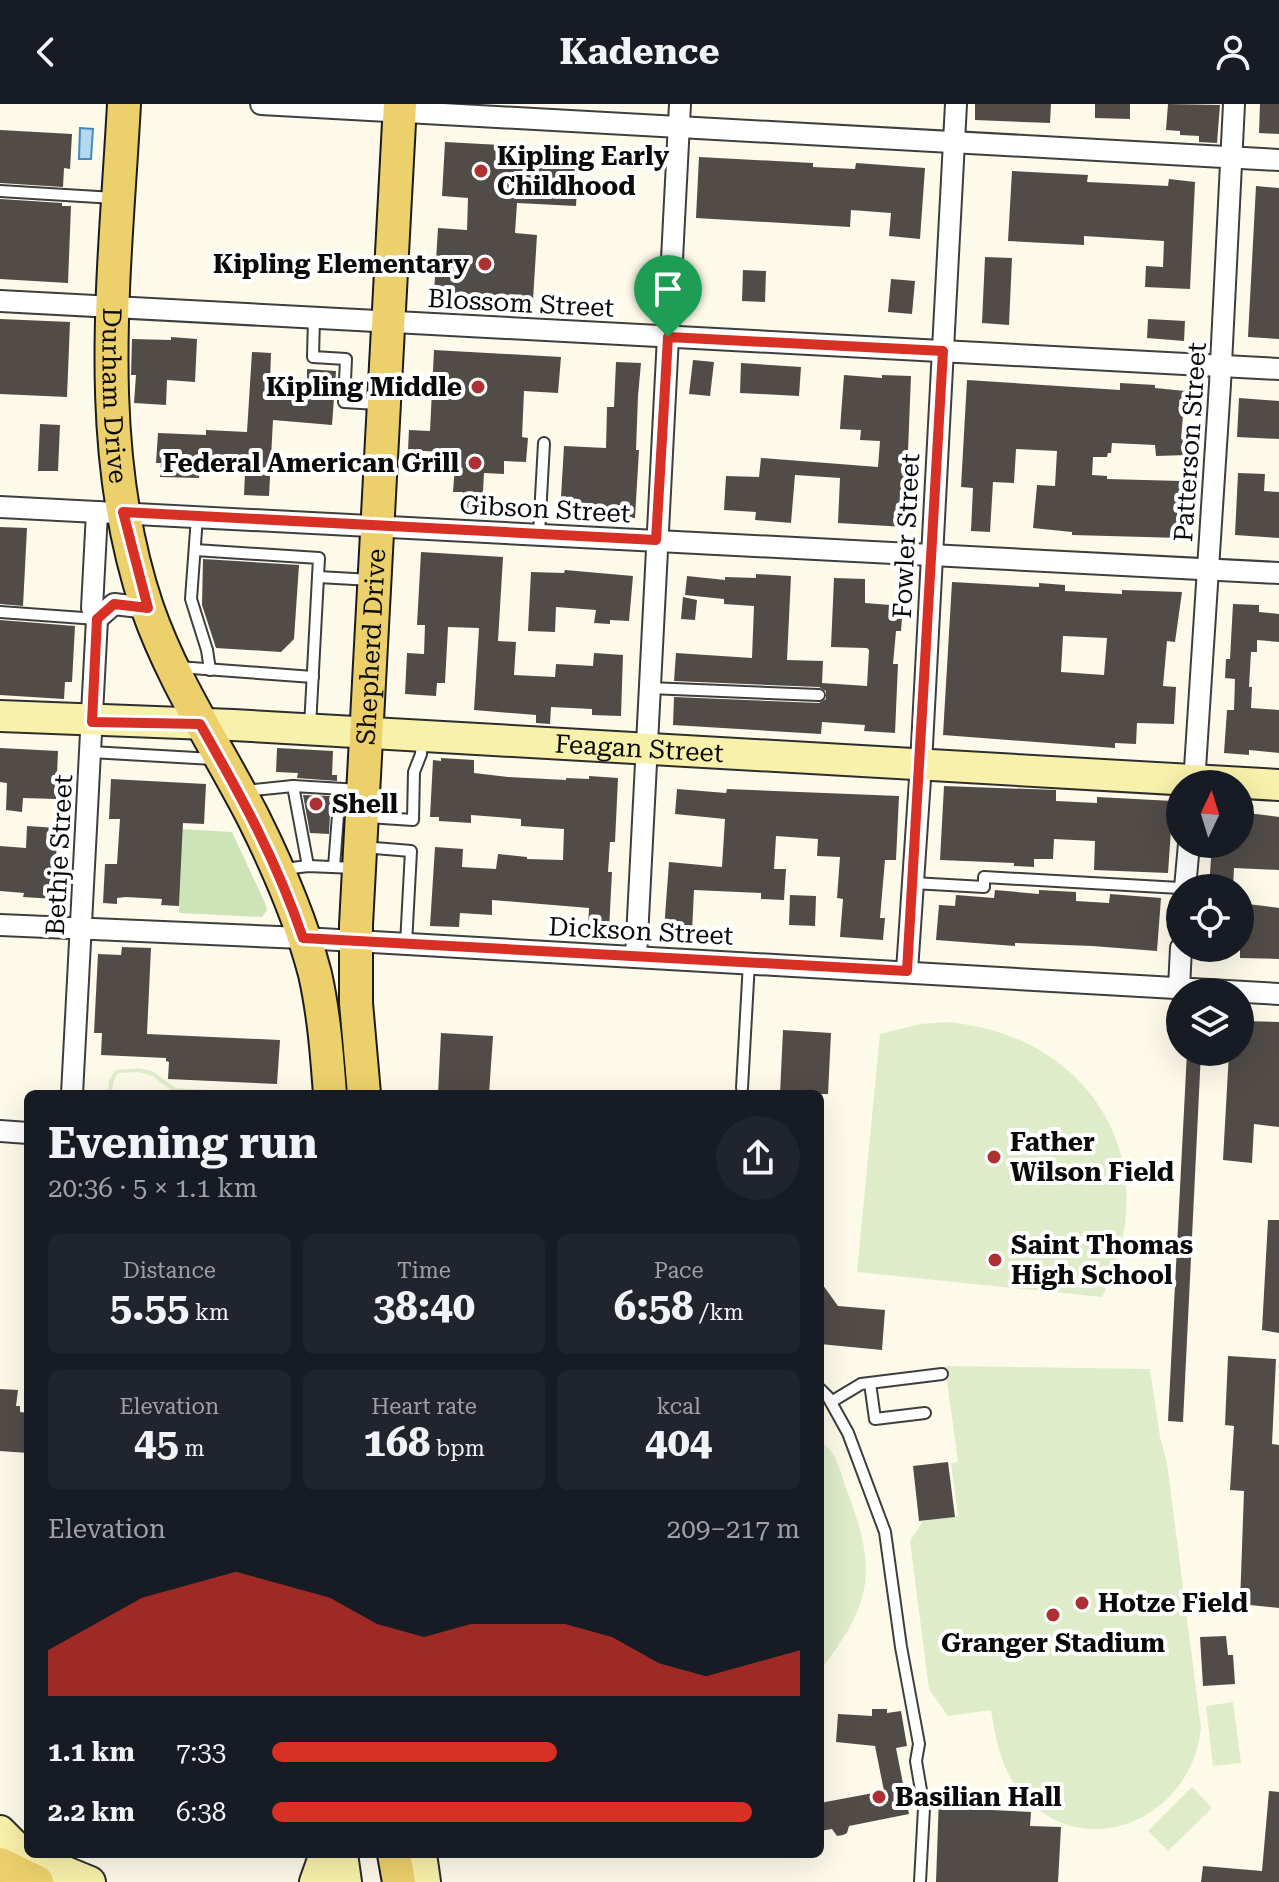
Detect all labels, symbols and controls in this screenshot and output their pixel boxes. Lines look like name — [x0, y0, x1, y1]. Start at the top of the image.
icon: back — [24, 30, 68, 74]
icon: person — [1211, 30, 1255, 74]
text: Kadence — [559, 31, 720, 73]
place label: Kipling Early Childhood — [497, 141, 669, 201]
marker: Kipling Early Childhood — [472, 162, 490, 180]
place label: Kipling Elementary — [213, 249, 469, 279]
marker: Kipling Elementary — [476, 255, 494, 273]
pin — [634, 255, 702, 337]
icon: arrive — [646, 267, 690, 311]
street label: Blossom Street — [427, 283, 615, 323]
street label: Durham Drive — [96, 307, 134, 485]
street label: Patterson Street — [1168, 341, 1212, 543]
place label: Kipling Middle — [266, 372, 462, 402]
marker: Kipling Middle — [469, 378, 487, 396]
place label: Federal American Grill — [163, 448, 459, 478]
street label: Fowler Street — [887, 452, 925, 619]
marker: Federal American Grill — [466, 454, 484, 472]
street label: Gibson Street — [459, 490, 632, 528]
street label: Shepherd Drive — [351, 548, 391, 746]
street label: Feagan Street — [554, 728, 725, 768]
north arrow — [1166, 770, 1254, 858]
map controls — [1166, 770, 1254, 1066]
street label: Bethje Street — [40, 773, 78, 936]
place label: Shell — [332, 789, 398, 819]
marker: Shell — [307, 795, 325, 813]
button: locate — [1166, 874, 1254, 962]
street label: Dickson Street — [548, 911, 735, 951]
button: layers — [1166, 978, 1254, 1066]
button: share — [716, 1116, 800, 1200]
text: Evening run — [48, 1117, 318, 1169]
place label: Father Wilson Field — [1010, 1127, 1174, 1187]
marker: Father Wilson Field — [985, 1148, 1003, 1166]
text: 20:36 · 5 × 1.1 km — [48, 1173, 258, 1203]
place label: Saint Thomas High School — [1011, 1230, 1193, 1290]
marker: Saint Thomas High School — [986, 1251, 1004, 1269]
text: Distance — [123, 1258, 216, 1283]
text: Time — [397, 1258, 451, 1283]
text: Pace — [654, 1258, 703, 1283]
text: 5.55 — [110, 1283, 189, 1330]
text: 38:40 — [373, 1283, 475, 1330]
text: 6:58 — [614, 1283, 694, 1330]
text: km — [189, 1300, 229, 1325]
text: /km — [694, 1300, 743, 1325]
text: Elevation — [119, 1394, 219, 1419]
text: Heart rate — [371, 1394, 477, 1419]
text: kcal — [657, 1394, 701, 1419]
text: 45 — [134, 1419, 179, 1466]
text: 168 — [363, 1419, 430, 1466]
text: 404 — [645, 1419, 712, 1466]
text: m — [179, 1436, 205, 1461]
text: bpm — [430, 1436, 485, 1461]
text: Elevation — [48, 1514, 166, 1544]
text: 209–217 m — [667, 1514, 800, 1544]
place label: Hotze Field — [1098, 1588, 1248, 1618]
marker: Hotze Field — [1073, 1594, 1091, 1612]
marker: Granger Stadium — [1044, 1606, 1062, 1624]
place label: Granger Stadium — [941, 1628, 1165, 1658]
text: 1.1 km — [48, 1737, 135, 1767]
text: 7:33 — [176, 1737, 226, 1767]
place label: Basilian Hall — [895, 1782, 1062, 1812]
marker: Basilian Hall — [870, 1788, 888, 1806]
text: 2.2 km — [48, 1797, 135, 1827]
text: 6:38 — [176, 1797, 226, 1827]

